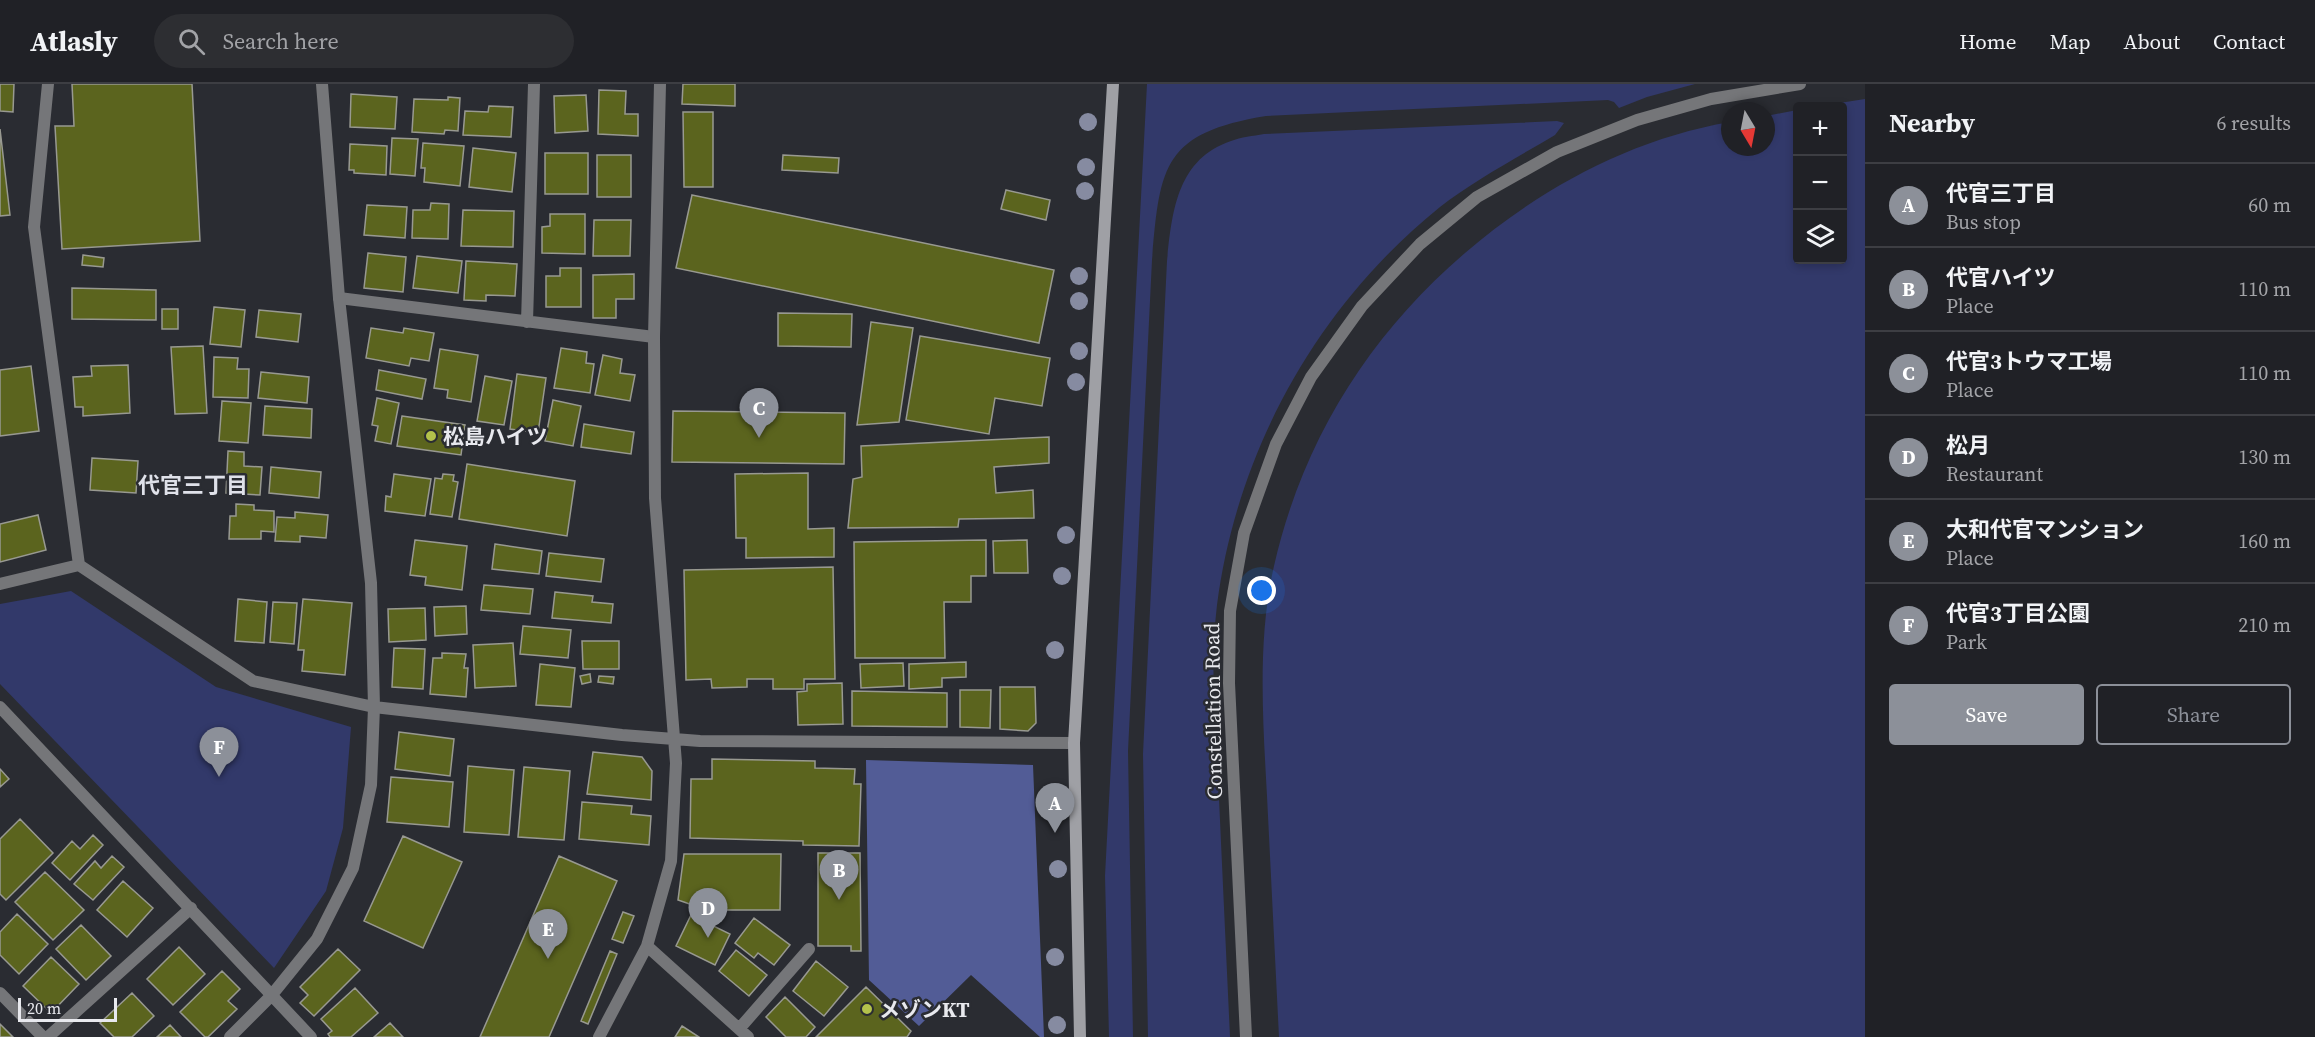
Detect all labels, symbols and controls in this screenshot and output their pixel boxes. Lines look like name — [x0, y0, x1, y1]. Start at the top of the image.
search box — [154, 14, 574, 68]
text: Atlasly — [30, 22, 118, 60]
icon: search — [175, 25, 208, 58]
text: Search here — [223, 26, 339, 56]
text: Home — [1959, 27, 2017, 56]
text: Map — [2050, 27, 2091, 56]
text: About — [2124, 27, 2180, 56]
text: Contact — [2213, 27, 2285, 56]
north arrow — [1721, 102, 1775, 156]
map controls — [1793, 102, 1847, 264]
button: + — [1793, 102, 1847, 156]
text: Nearby — [1889, 105, 1975, 141]
text: 6 results — [2216, 109, 2291, 137]
button: − — [1793, 156, 1847, 210]
text: 代官三丁目 — [1946, 178, 2056, 208]
text: A — [1902, 191, 1915, 219]
text: 60 m — [2248, 191, 2291, 219]
text: Bus stop — [1946, 208, 2021, 236]
button: layers — [1793, 210, 1847, 264]
text: 代官ハイツ — [1946, 262, 2056, 292]
text: B — [1902, 275, 1915, 303]
text: 110 m — [2238, 275, 2291, 303]
text: Place — [1946, 292, 1994, 320]
text: 代官3トウマ工場 — [1946, 346, 2112, 376]
text: C — [1902, 359, 1915, 387]
text: 110 m — [2238, 359, 2291, 387]
text: Place — [1946, 376, 1994, 404]
pin: C — [740, 388, 778, 438]
place label: 松島ハイツ — [443, 422, 548, 451]
marker: 松島ハイツ — [424, 429, 438, 443]
text: 松月 — [1946, 430, 1990, 460]
text: D — [1901, 443, 1916, 471]
text: 130 m — [2238, 443, 2291, 471]
text: Restaurant — [1946, 460, 2043, 488]
district label: 代官三丁目 — [138, 470, 248, 500]
text: 大和代官マンション — [1946, 514, 2144, 544]
text: E — [1903, 527, 1914, 555]
text: 160 m — [2238, 527, 2291, 555]
text: Place — [1946, 544, 1994, 572]
your location — [1247, 576, 1276, 605]
text: 代官3丁目公園 — [1946, 598, 2090, 628]
text: F — [1903, 611, 1914, 639]
text: 210 m — [2238, 611, 2291, 639]
street label: Constellation Road — [1197, 622, 1229, 800]
text: Park — [1946, 628, 1987, 656]
button: Save — [1889, 684, 2084, 745]
button: Share — [2096, 684, 2291, 745]
pin: F — [200, 728, 238, 777]
pin: A — [1036, 784, 1074, 833]
pin: B — [820, 850, 858, 900]
pin: D — [688, 888, 728, 938]
pin: E — [528, 910, 568, 959]
scale bar — [18, 995, 117, 1022]
place label: メゾンKT — [879, 995, 970, 1024]
text: 20 m — [27, 997, 61, 1019]
marker: メゾンKT — [860, 1002, 874, 1016]

